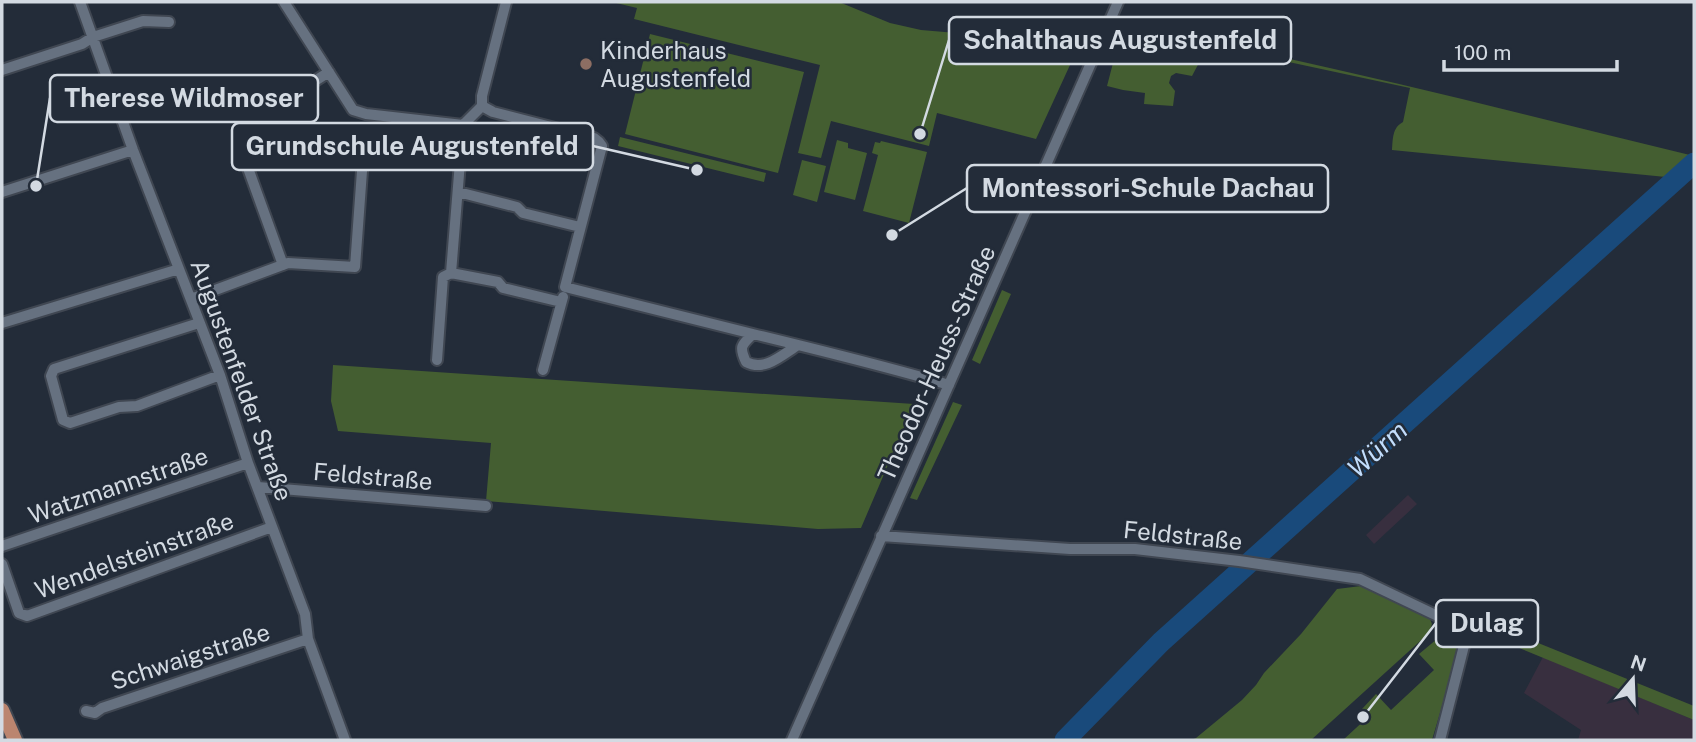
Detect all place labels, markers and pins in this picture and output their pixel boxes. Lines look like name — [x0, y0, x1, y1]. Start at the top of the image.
callout: Schalthaus Augustenfeld — [949, 17, 1291, 64]
place label: Kinderhaus Augustenfeld — [600, 36, 751, 92]
marker: Kinderhaus Augustenfeld — [578, 56, 594, 72]
callout: Therese Wildmoser — [50, 75, 318, 122]
callout: Grundschule Augustenfeld — [232, 123, 593, 170]
callout: Montessori-Schule Dachau — [967, 165, 1328, 212]
callout: Dulag — [1436, 600, 1538, 647]

